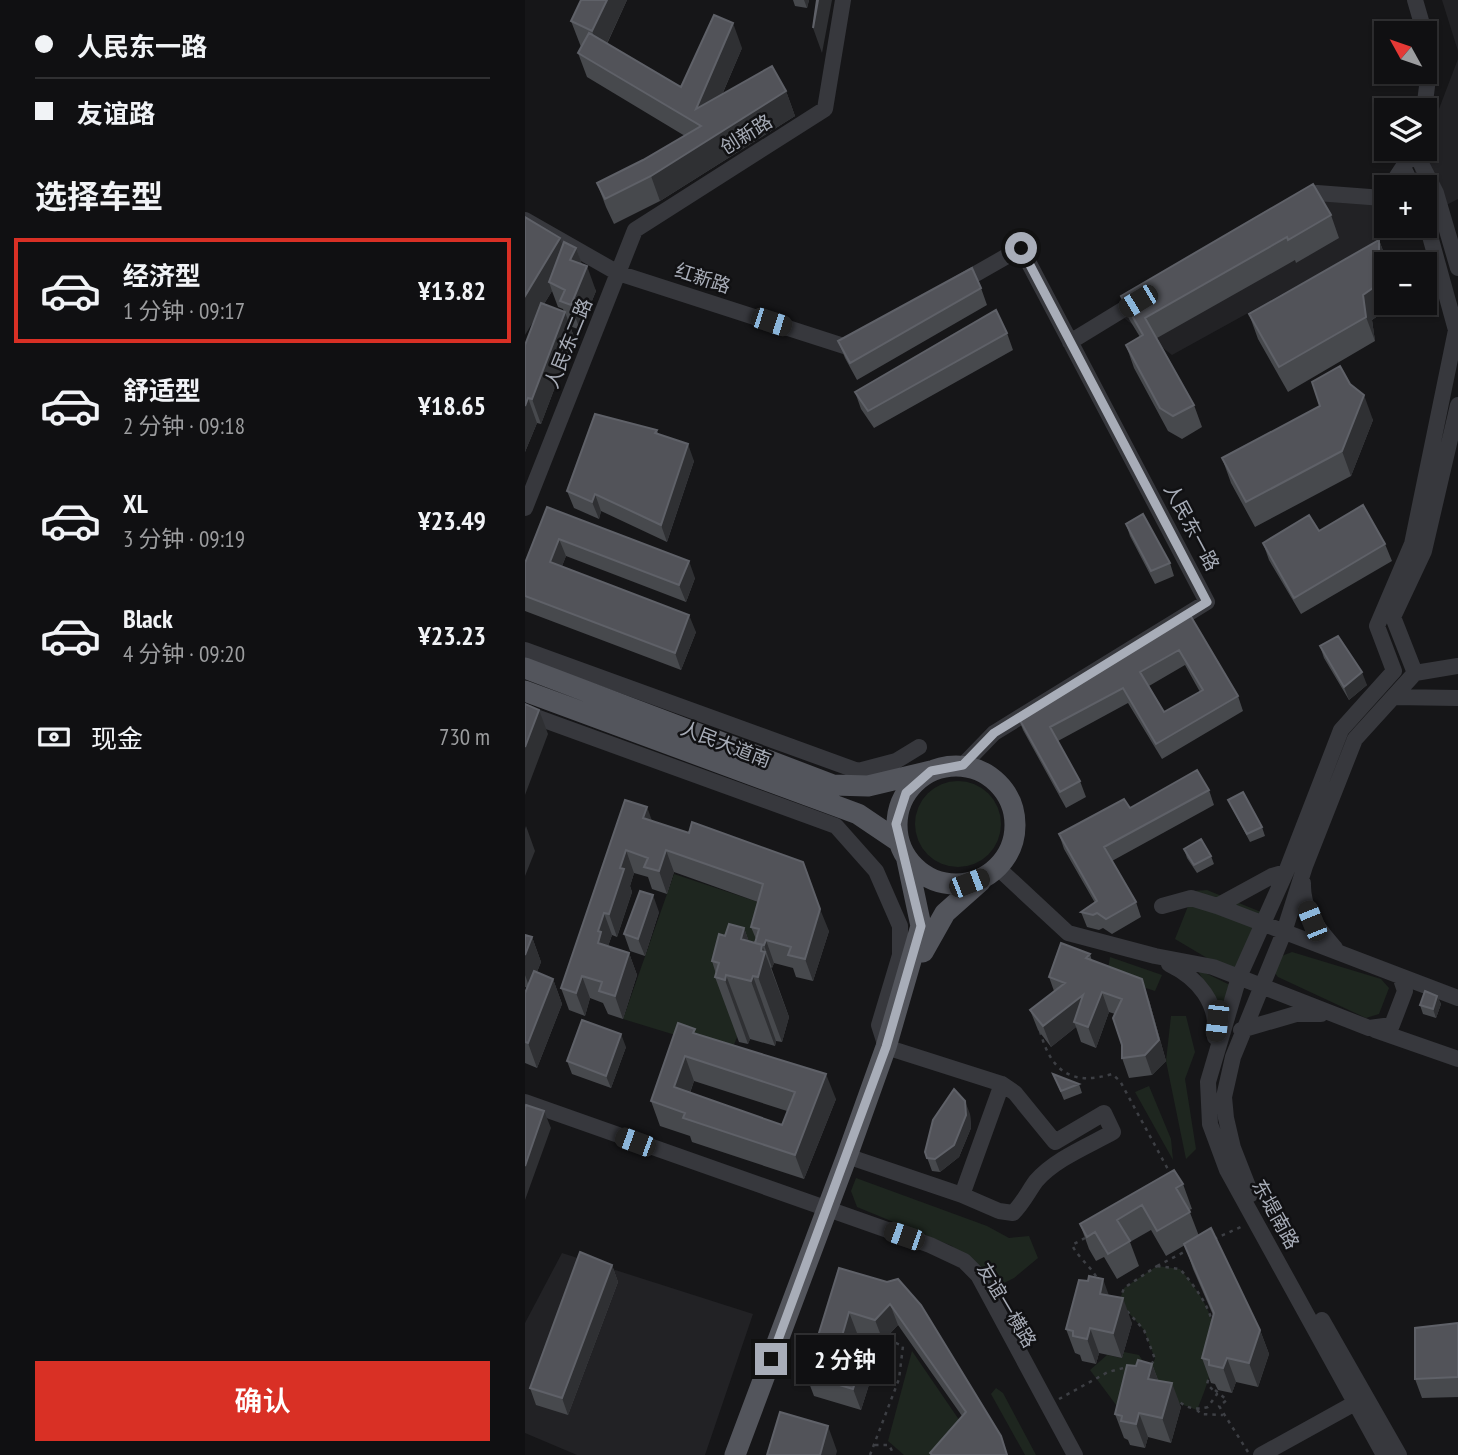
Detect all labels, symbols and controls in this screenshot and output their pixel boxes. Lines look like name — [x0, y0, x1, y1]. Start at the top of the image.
north arrow — [1374, 21, 1437, 84]
map controls — [1374, 21, 1437, 315]
text: 人民东一路 — [77, 30, 207, 63]
text: 友谊路 — [77, 97, 155, 130]
button: layers — [1374, 98, 1437, 161]
street label: 创新路 — [715, 109, 777, 159]
text: 选择车型 — [35, 175, 163, 217]
button: + — [1374, 175, 1437, 238]
route start — [1005, 232, 1037, 264]
button: − — [1374, 252, 1437, 315]
street label: 红新路 — [672, 258, 734, 298]
icon: car — [39, 259, 102, 322]
text: 经济型 — [123, 259, 201, 292]
text: ¥13.82 — [418, 274, 486, 307]
car — [1115, 281, 1162, 321]
street label: 人民东二路 — [539, 294, 597, 392]
text: 1 分钟 · 09:17 — [123, 296, 245, 325]
car — [748, 306, 795, 338]
icon: car — [39, 374, 102, 437]
text: 舒适型 — [123, 374, 201, 407]
text: ¥18.65 — [418, 389, 486, 422]
text: 2 分钟 · 09:18 — [123, 411, 245, 440]
street label: 人民东一路 — [1159, 479, 1225, 575]
text: XL — [123, 487, 148, 520]
icon: car — [39, 489, 102, 552]
text: ¥23.49 — [418, 504, 486, 537]
text: 3 分钟 · 09:19 — [123, 524, 245, 553]
text: Black — [123, 602, 173, 635]
icon: car — [39, 604, 102, 667]
text: ¥23.23 — [418, 619, 486, 652]
text: 4 分钟 · 09:20 — [123, 639, 245, 668]
street label: 人民大道南 — [677, 716, 775, 772]
icon: cash — [35, 718, 73, 756]
text: 现金 — [91, 722, 143, 755]
text: 730 m — [439, 722, 490, 751]
car — [946, 866, 993, 900]
car — [1295, 898, 1330, 944]
car — [1205, 999, 1230, 1043]
car — [612, 1125, 659, 1159]
street label: 东堤南路 — [1247, 1175, 1305, 1253]
car — [881, 1219, 928, 1253]
street label: 友谊一横路 — [972, 1258, 1042, 1352]
callout: 2 分钟 — [795, 1334, 893, 1384]
route end — [755, 1343, 787, 1375]
text: 2 分钟 — [814, 1345, 876, 1374]
button: 确认 — [35, 1361, 490, 1441]

